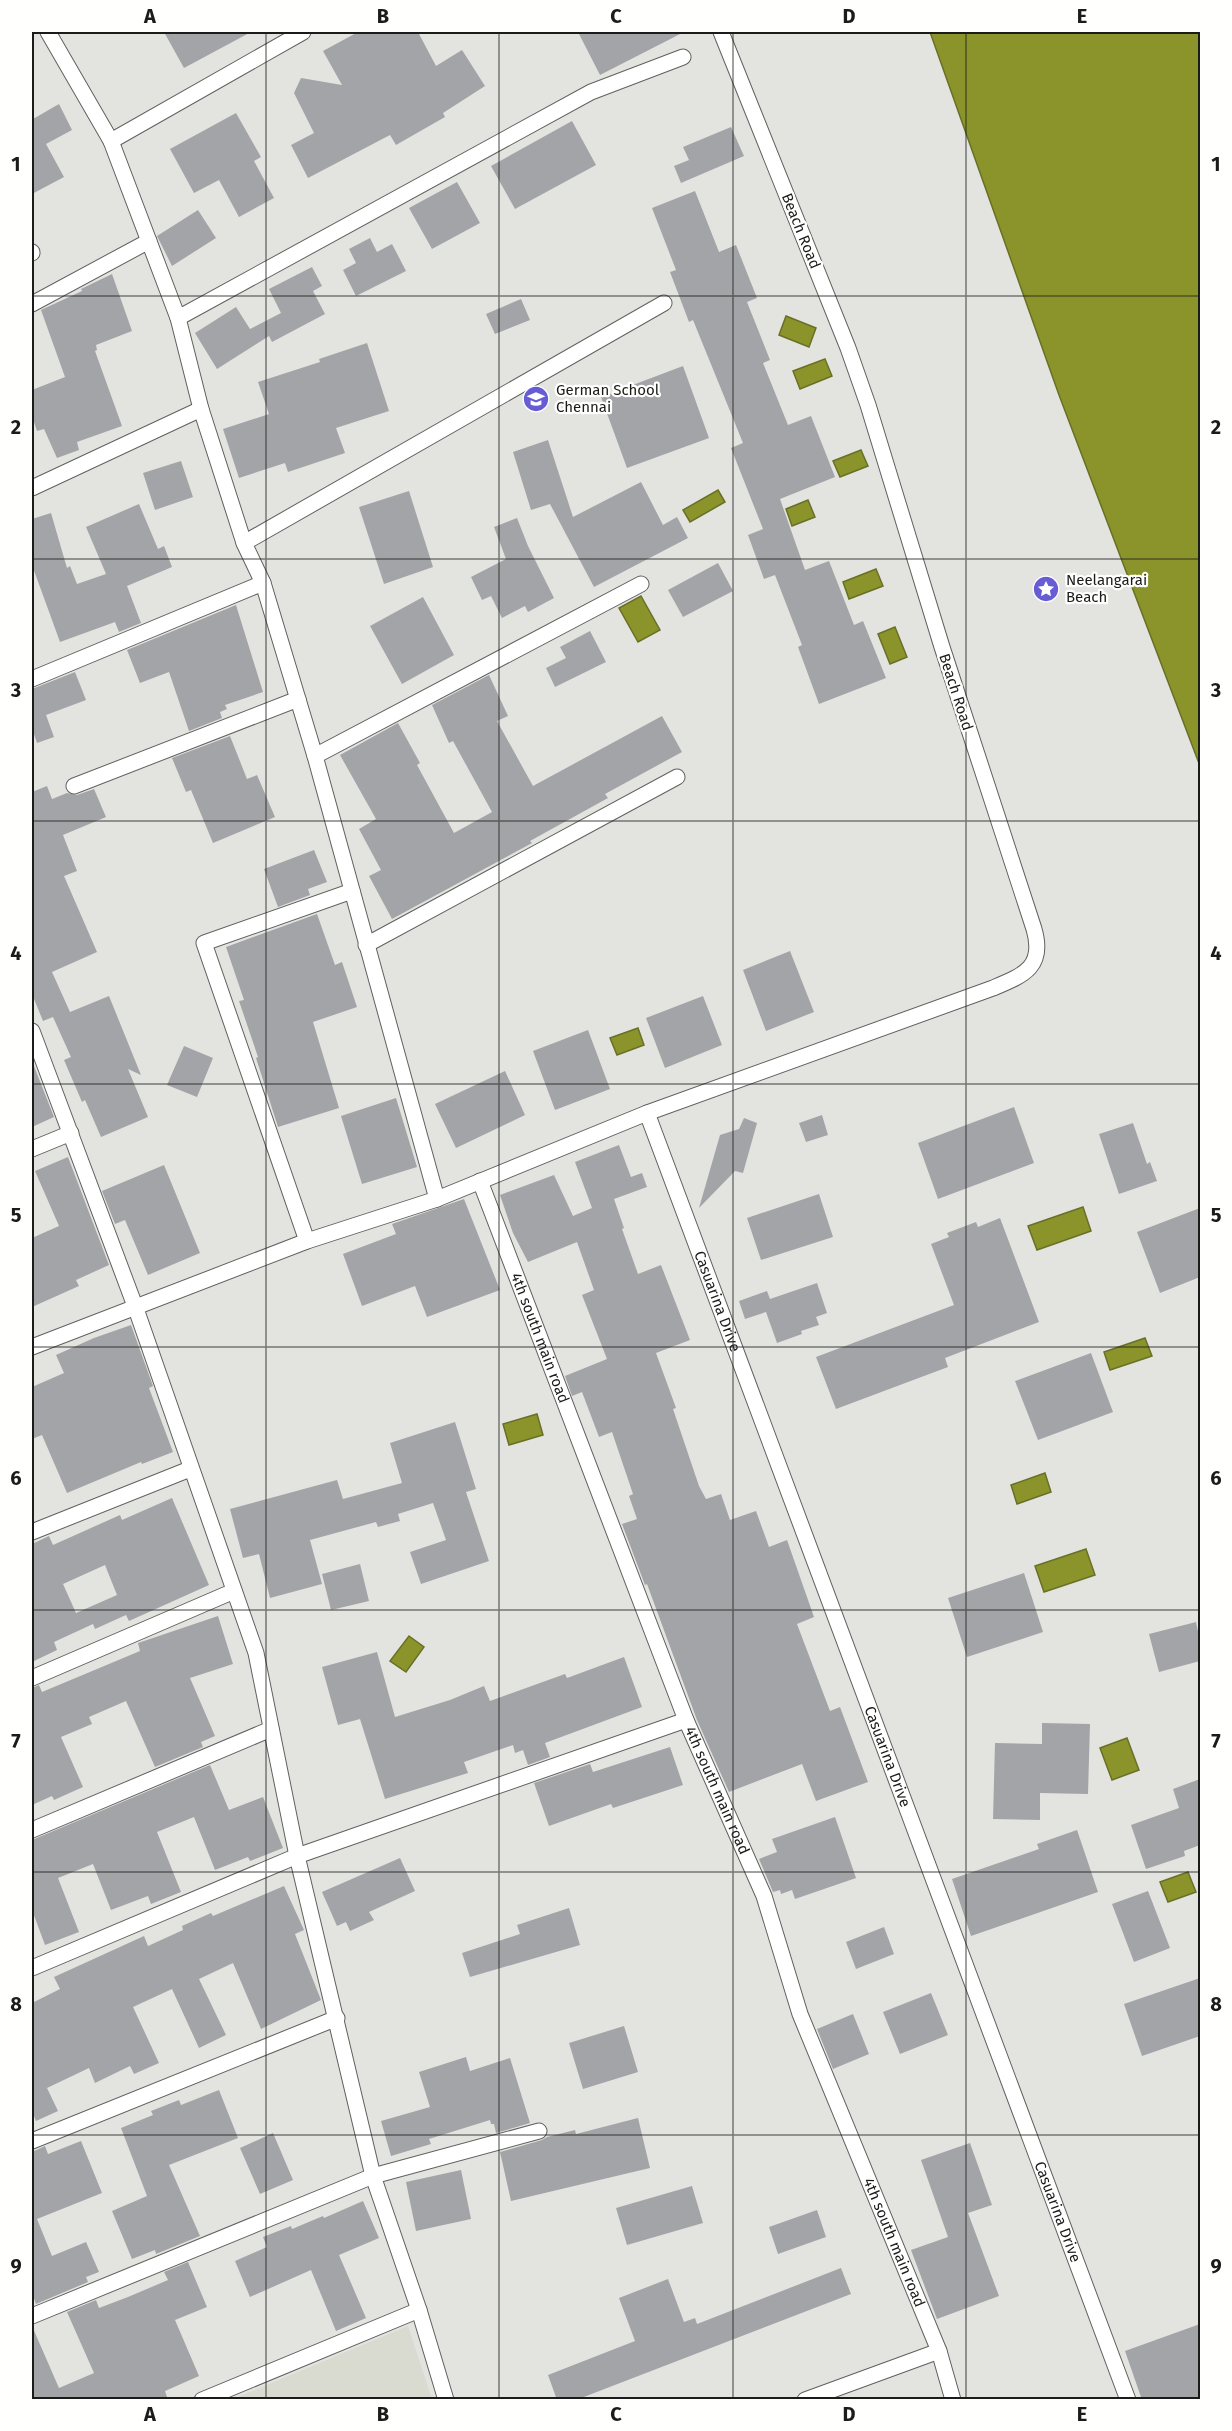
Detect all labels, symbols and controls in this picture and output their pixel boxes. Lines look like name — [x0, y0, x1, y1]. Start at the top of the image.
text: A — [143, 4, 157, 28]
text: B — [377, 4, 389, 28]
text: C — [610, 4, 622, 28]
text: D — [842, 4, 856, 28]
text: E — [1077, 4, 1087, 28]
text: 1 — [11, 152, 21, 176]
text: 1 — [1211, 152, 1221, 176]
street label: Beach Road — [778, 191, 824, 271]
place label: German School Chennai — [556, 381, 660, 416]
school or university icon: German School Chennai — [521, 384, 551, 414]
text: 2 — [11, 415, 21, 439]
text: 2 — [1211, 415, 1221, 439]
place label: Neelangarai Beach — [1066, 571, 1147, 606]
place icon: Neelangarai Beach — [1031, 574, 1061, 604]
street label: Beach Road — [935, 651, 977, 733]
text: 3 — [10, 678, 21, 702]
text: 3 — [1210, 678, 1221, 702]
text: 4 — [10, 941, 22, 965]
text: 4 — [1210, 941, 1222, 965]
text: 5 — [11, 1203, 22, 1227]
text: 5 — [1211, 1203, 1222, 1227]
street label: Casuarina Drive — [690, 1248, 744, 1354]
street label: 4th south main road — [507, 1270, 573, 1406]
text: 6 — [10, 1466, 22, 1490]
text: 6 — [1210, 1466, 1222, 1490]
street label: Casuarina Drive — [860, 1704, 915, 1810]
street label: 4th south main road — [681, 1724, 753, 1857]
text: 7 — [11, 1729, 21, 1753]
text: 7 — [1211, 1729, 1221, 1753]
text: 8 — [10, 1992, 22, 2016]
text: 8 — [1210, 1992, 1222, 2016]
street label: Casuarina Drive — [1031, 2159, 1085, 2265]
street label: 4th south main road — [860, 2175, 929, 2310]
text: 9 — [10, 2254, 22, 2278]
text: 9 — [1210, 2254, 1222, 2278]
text: A — [143, 2402, 157, 2426]
text: B — [377, 2402, 389, 2426]
text: C — [610, 2402, 622, 2426]
text: D — [842, 2402, 856, 2426]
text: E — [1077, 2402, 1087, 2426]

